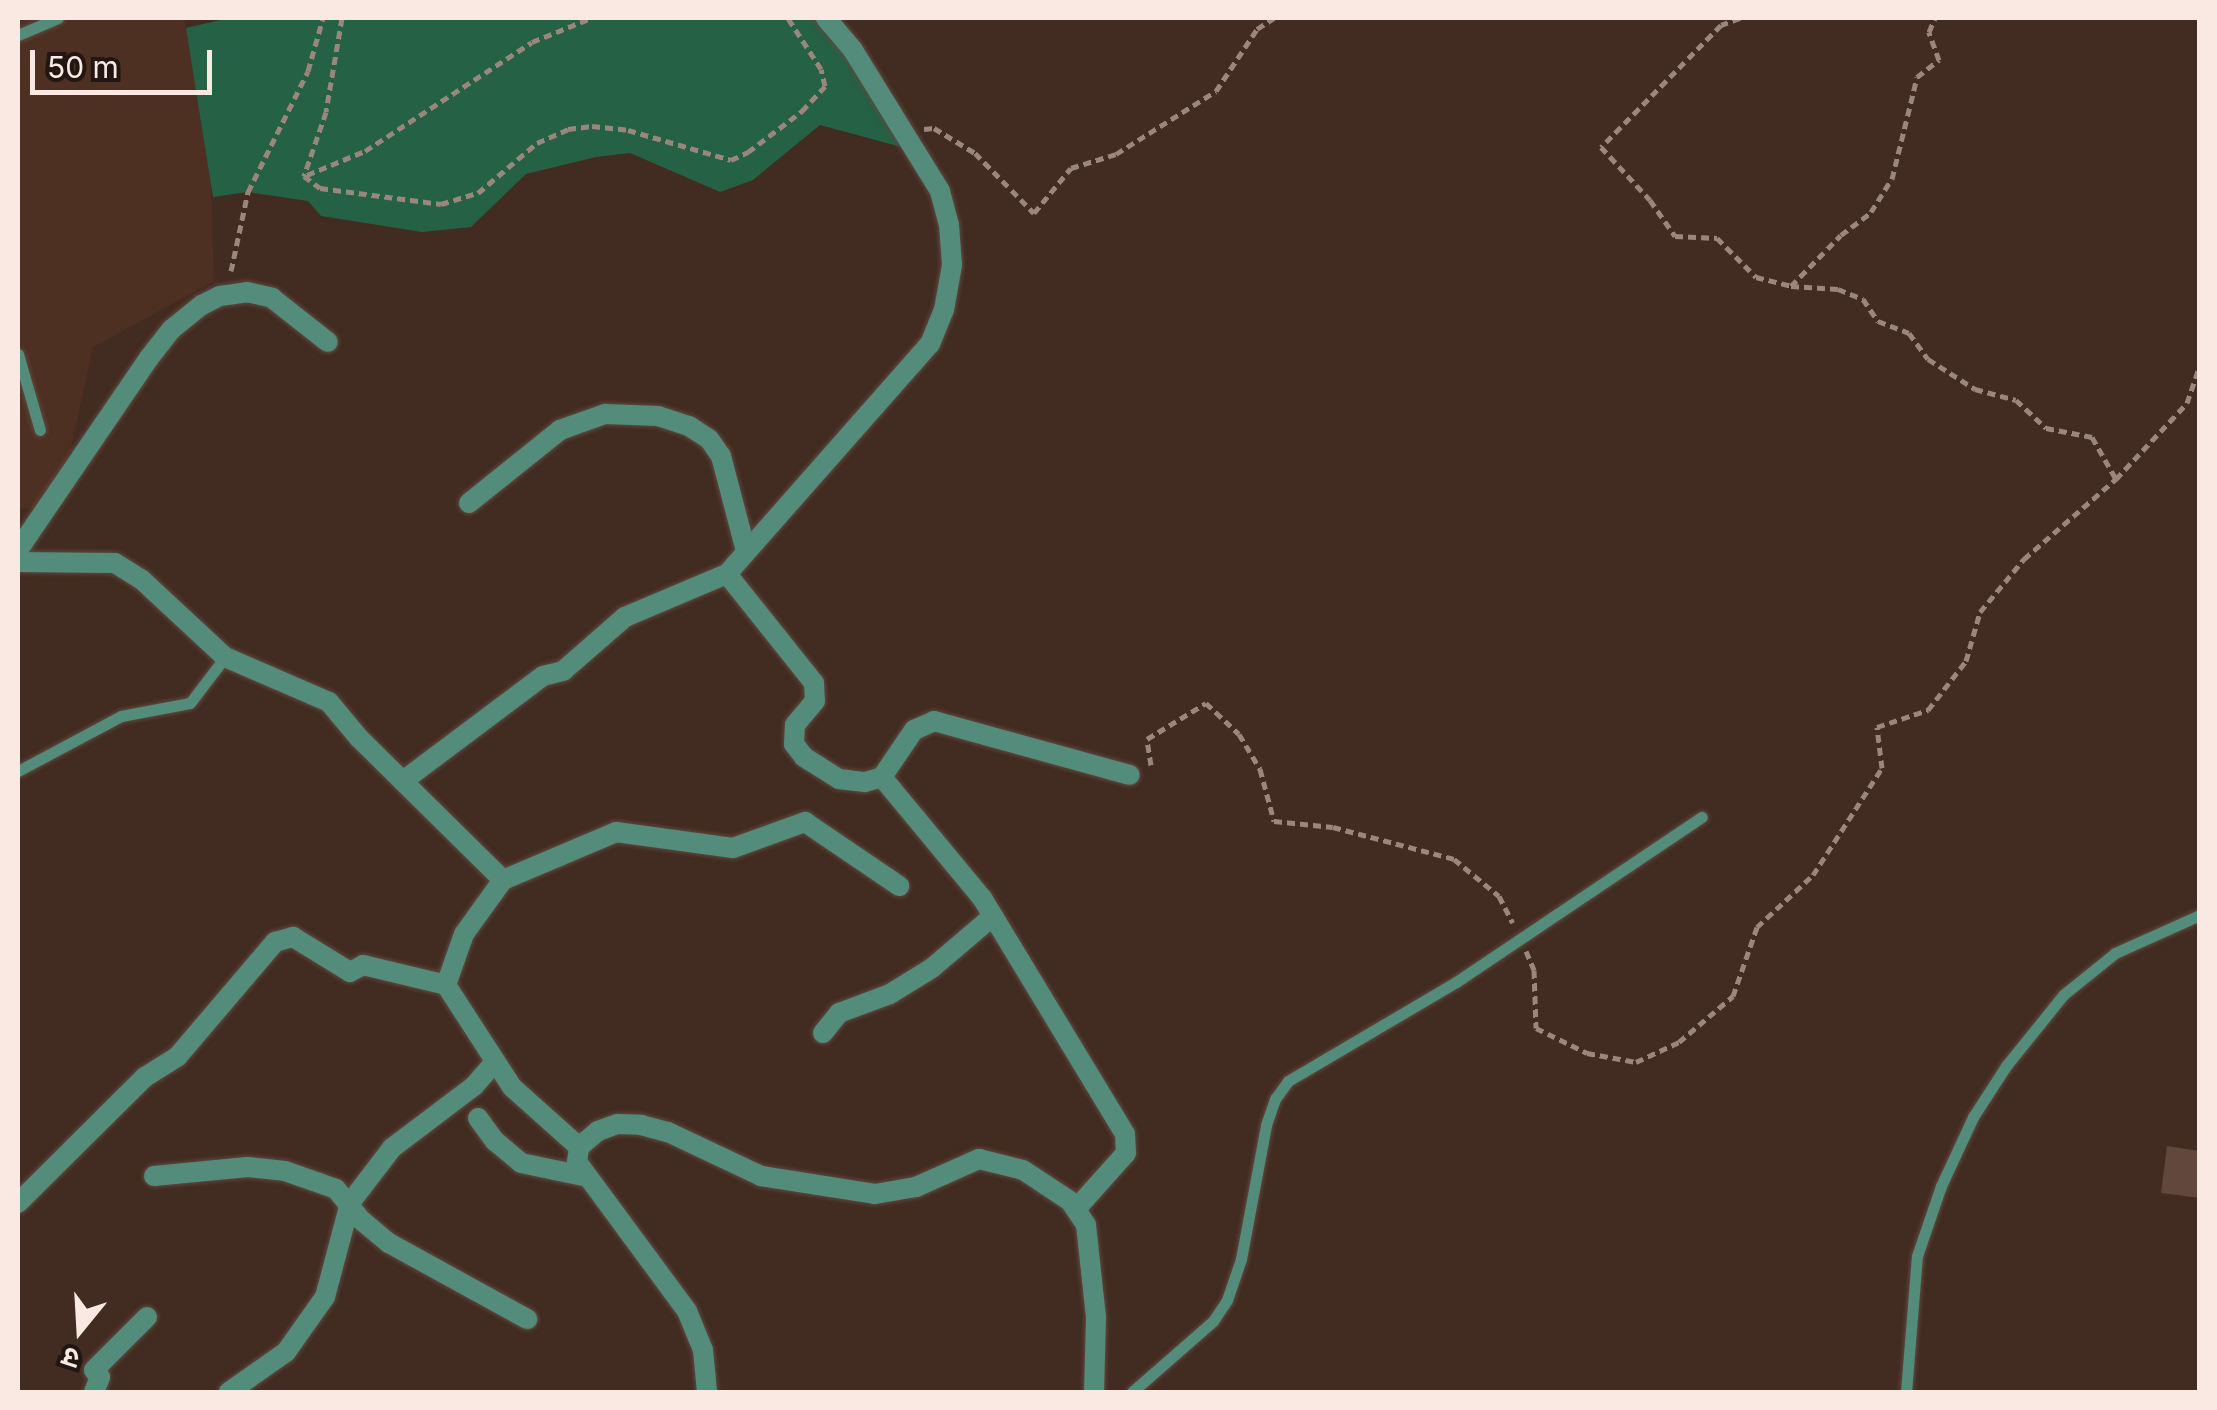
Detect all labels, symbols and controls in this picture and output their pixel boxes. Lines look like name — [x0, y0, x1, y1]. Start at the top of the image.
scale bar — [35, 30, 218, 92]
text: 50 m — [47, 49, 119, 85]
north arrow — [30, 1280, 130, 1380]
text: उ — [58, 1340, 84, 1377]

